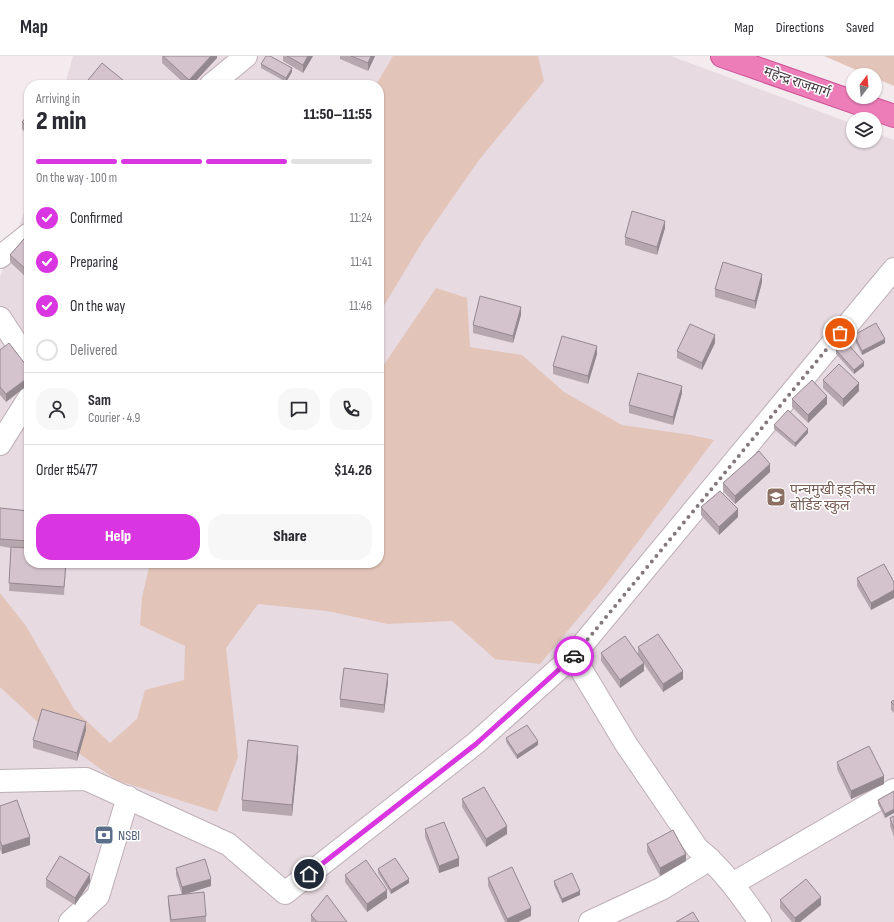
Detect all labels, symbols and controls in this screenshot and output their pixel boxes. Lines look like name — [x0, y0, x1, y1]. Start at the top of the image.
text: Map — [20, 16, 48, 39]
text: Map — [734, 19, 754, 36]
text: Directions — [776, 19, 824, 36]
text: Saved — [846, 19, 874, 36]
street label: महेन्द्र राजमार्ग — [761, 62, 834, 102]
north arrow — [846, 68, 882, 104]
map controls — [846, 68, 882, 148]
text: Arriving in — [36, 91, 80, 107]
text: 11:50–11:55 — [304, 105, 372, 124]
text: 2 min — [36, 106, 86, 137]
button: layers — [846, 112, 882, 148]
text: On the way · 100 m — [36, 170, 117, 186]
icon: check — [36, 207, 58, 229]
text: Confirmed — [70, 209, 123, 228]
text: 11:24 — [350, 210, 372, 226]
icon: check — [36, 251, 58, 273]
text: Preparing — [70, 253, 118, 272]
text: 11:41 — [350, 254, 372, 270]
icon: check — [36, 295, 58, 317]
text: On the way — [70, 297, 125, 316]
text: 11:46 — [349, 298, 372, 314]
pin — [823, 316, 857, 350]
icon: bag — [829, 322, 851, 344]
text: Delivered — [70, 341, 117, 360]
button: person — [36, 388, 78, 430]
button: chat — [278, 388, 320, 430]
button: phone — [330, 388, 372, 430]
text: Sam — [88, 391, 111, 410]
text: Courier · 4.9 — [88, 410, 140, 426]
text: Order #5477 — [36, 461, 98, 480]
text: $14.26 — [334, 461, 372, 480]
place label: पन्चमुखी इङ्लिस बोर्डिङ स्कुल — [790, 481, 876, 515]
school or university icon: पन्चमुखी इङ्लिस बोर्डिङ स्कुल — [765, 486, 787, 508]
button: Help — [36, 514, 200, 560]
button: Share — [208, 514, 372, 560]
courier — [554, 636, 594, 676]
icon: car — [563, 645, 585, 667]
bank icon: NSBI — [93, 824, 115, 846]
place label: NSBI — [118, 827, 140, 844]
pin — [292, 857, 326, 891]
icon: home — [298, 863, 320, 885]

